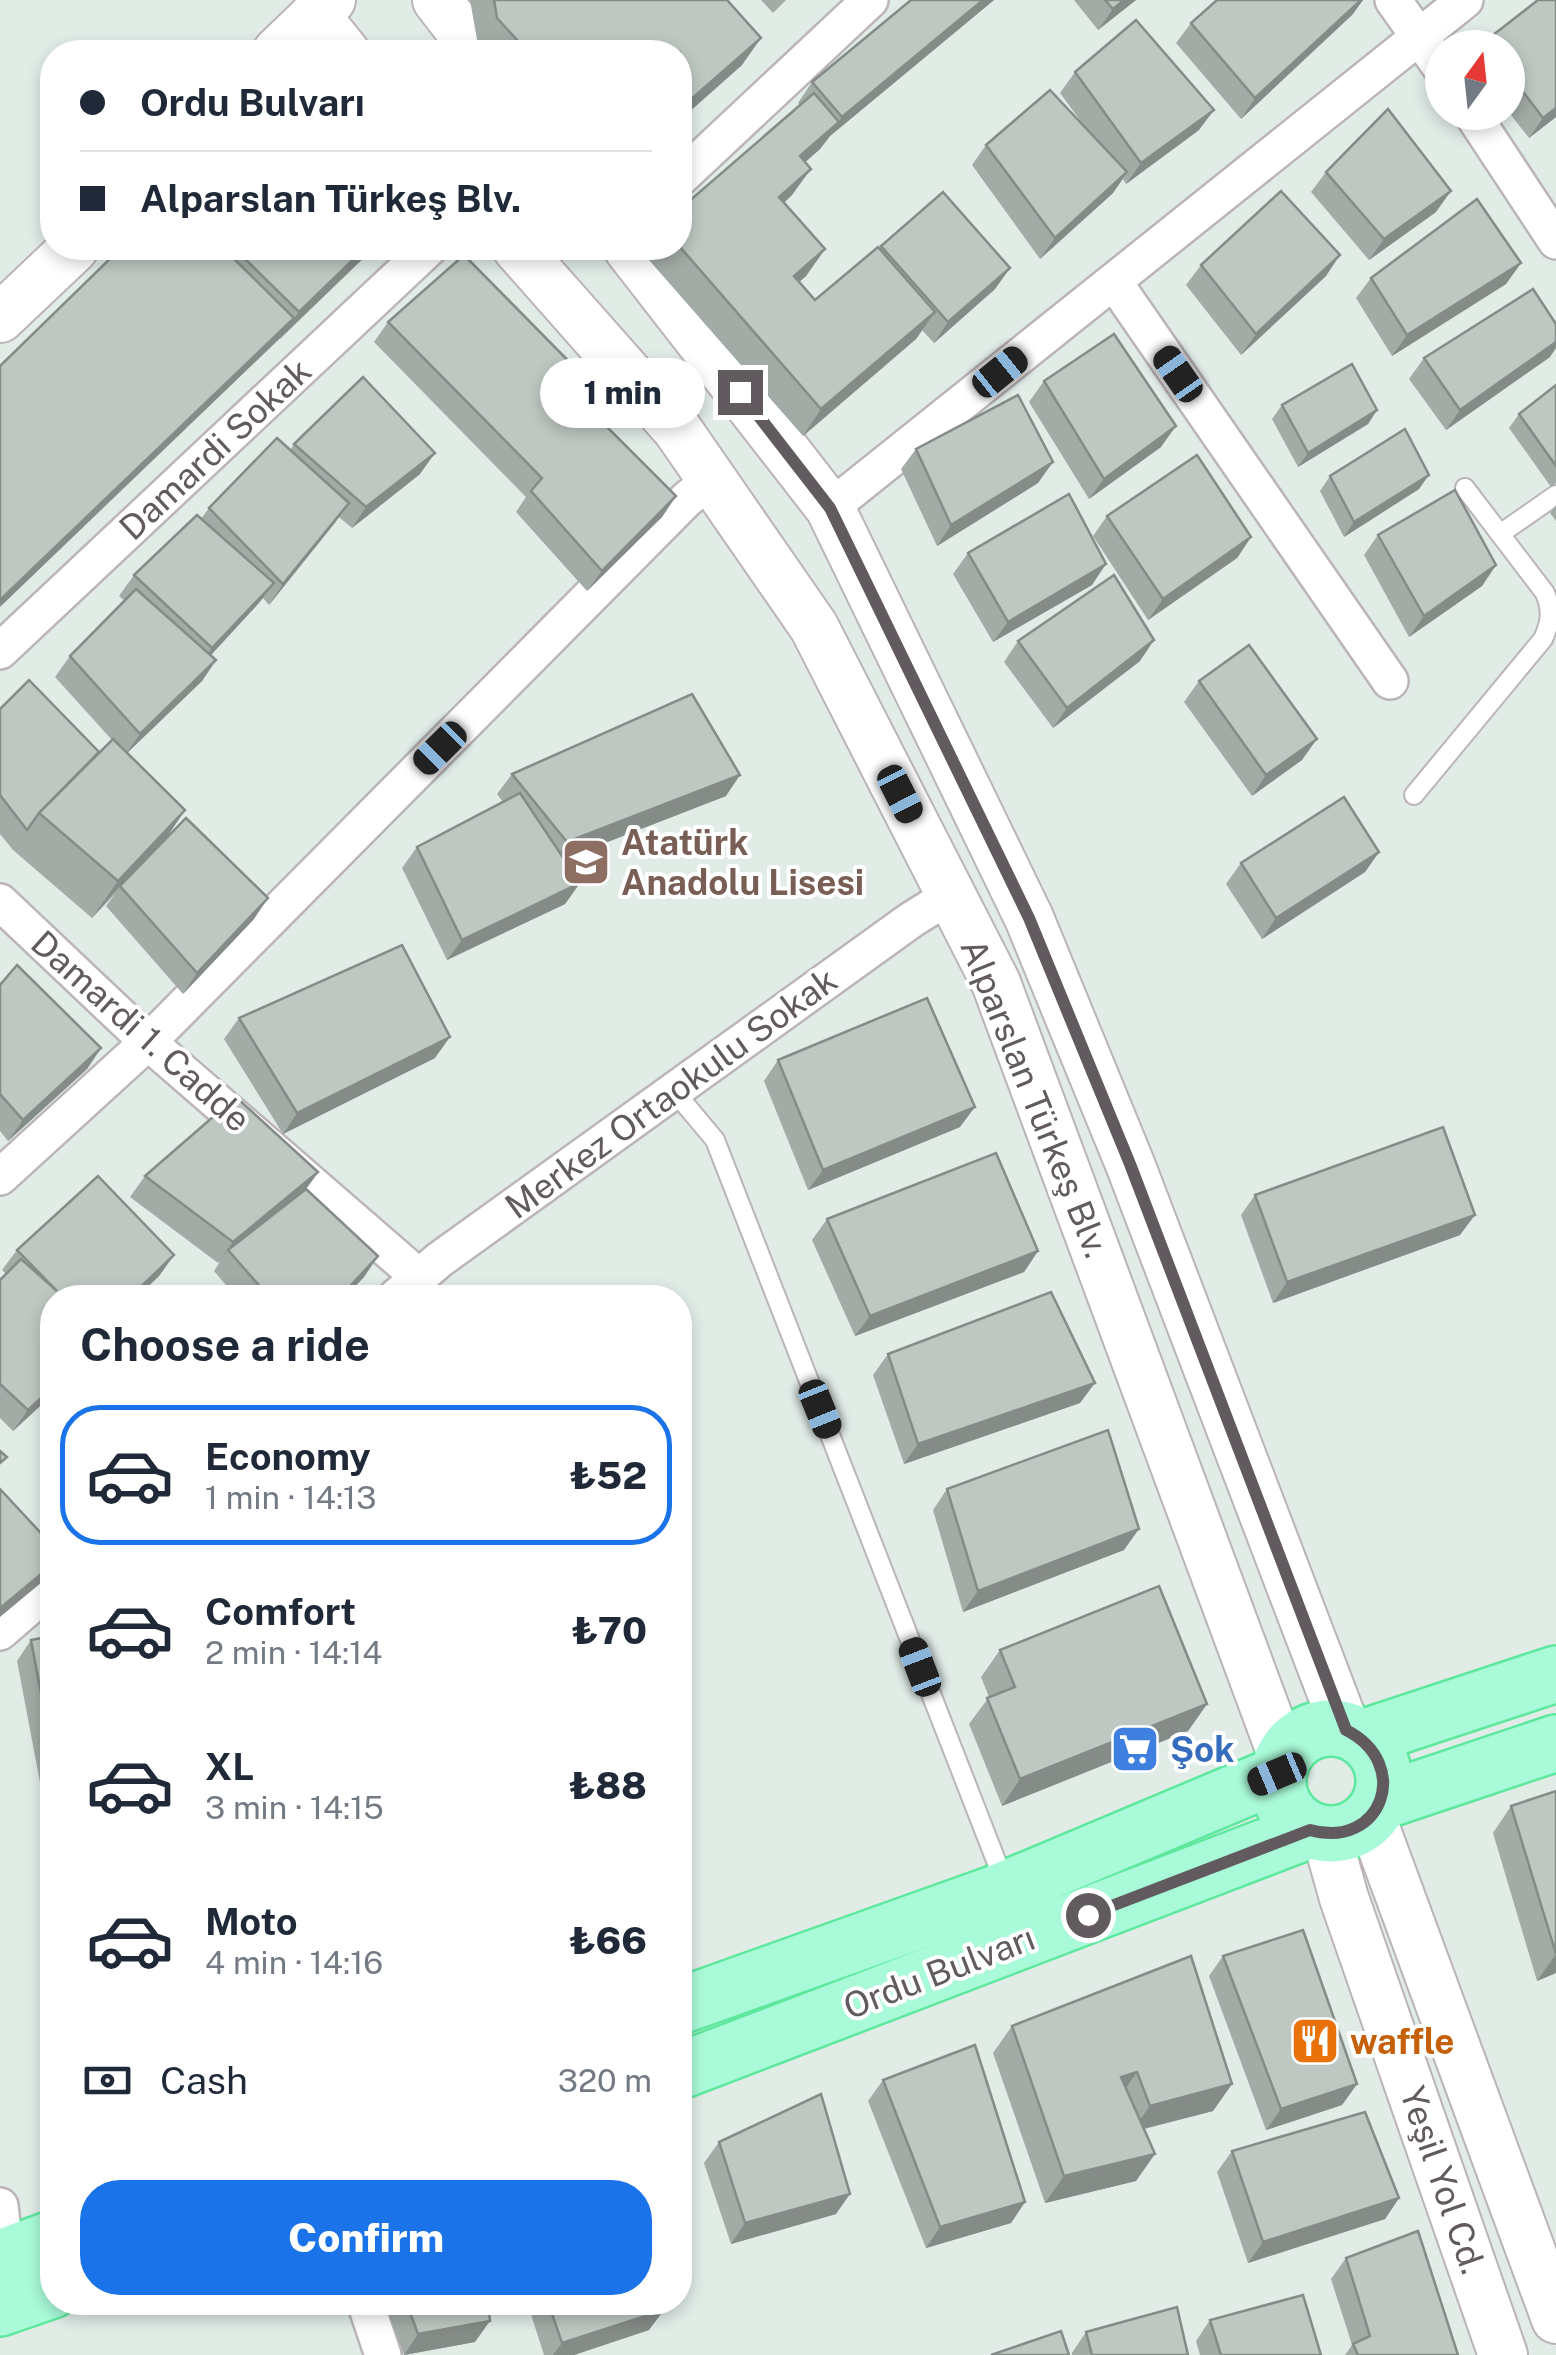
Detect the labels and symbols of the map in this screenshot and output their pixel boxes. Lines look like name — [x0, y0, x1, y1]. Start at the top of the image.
north arrow — [1425, 30, 1525, 130]
car — [967, 341, 1033, 403]
car — [1149, 341, 1207, 407]
street label: Damardi Sokak — [111, 350, 319, 548]
callout: 1 min — [540, 357, 705, 427]
route end — [718, 370, 763, 415]
car — [408, 716, 472, 780]
car — [873, 760, 927, 828]
place label: Atatürk Anadolu Lisesi — [621, 822, 864, 903]
school or university icon: Atatürk Anadolu Lisesi — [560, 836, 612, 888]
street label: Damardi 1. Cadde — [23, 922, 259, 1140]
street label: Alparslan Türkeş Blv. — [952, 933, 1118, 1263]
street label: Merkez Ortaokulu Sokak — [497, 959, 845, 1227]
car — [795, 1376, 845, 1442]
car — [895, 1634, 945, 1700]
supermarket icon: Şok — [1109, 1723, 1161, 1775]
place label: Şok — [1170, 1729, 1234, 1770]
car — [1244, 1748, 1310, 1800]
route start — [1066, 1893, 1111, 1938]
street label: Ordu Bulvarı — [838, 1917, 1040, 2027]
restaurant icon: waffle — [1289, 2015, 1341, 2067]
place label: waffle — [1350, 2021, 1454, 2062]
street label: Yeşil Yol Cd. — [1392, 2081, 1494, 2279]

